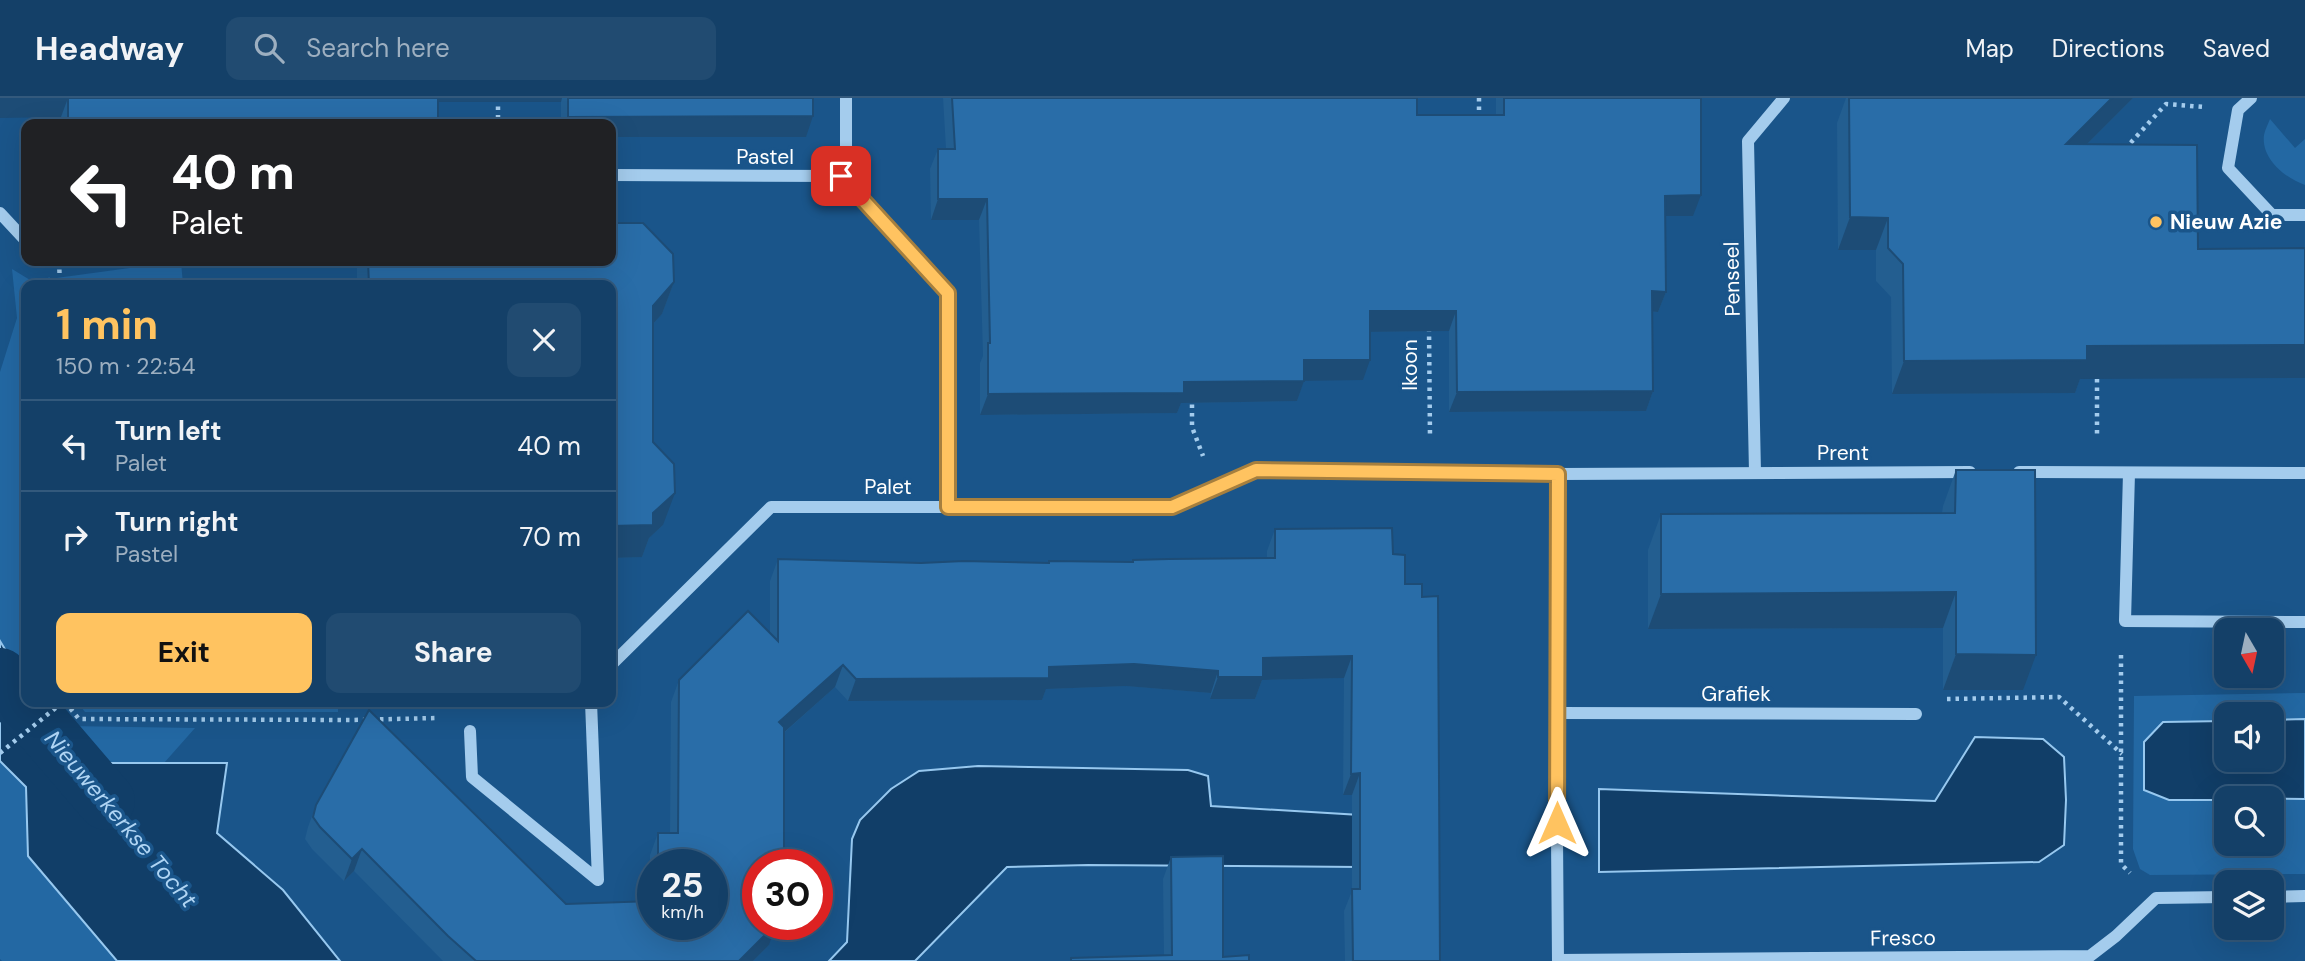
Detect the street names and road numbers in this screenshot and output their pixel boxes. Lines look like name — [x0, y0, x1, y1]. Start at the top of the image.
street label: Pastel — [736, 143, 794, 171]
street label: Penseel — [1717, 241, 1747, 317]
street label: Ikoon — [1396, 339, 1424, 391]
street label: Prent — [1817, 439, 1869, 467]
street label: Palet — [864, 473, 912, 501]
street label: Grafiek — [1701, 680, 1771, 708]
street label: Fresco — [1870, 923, 1936, 953]

